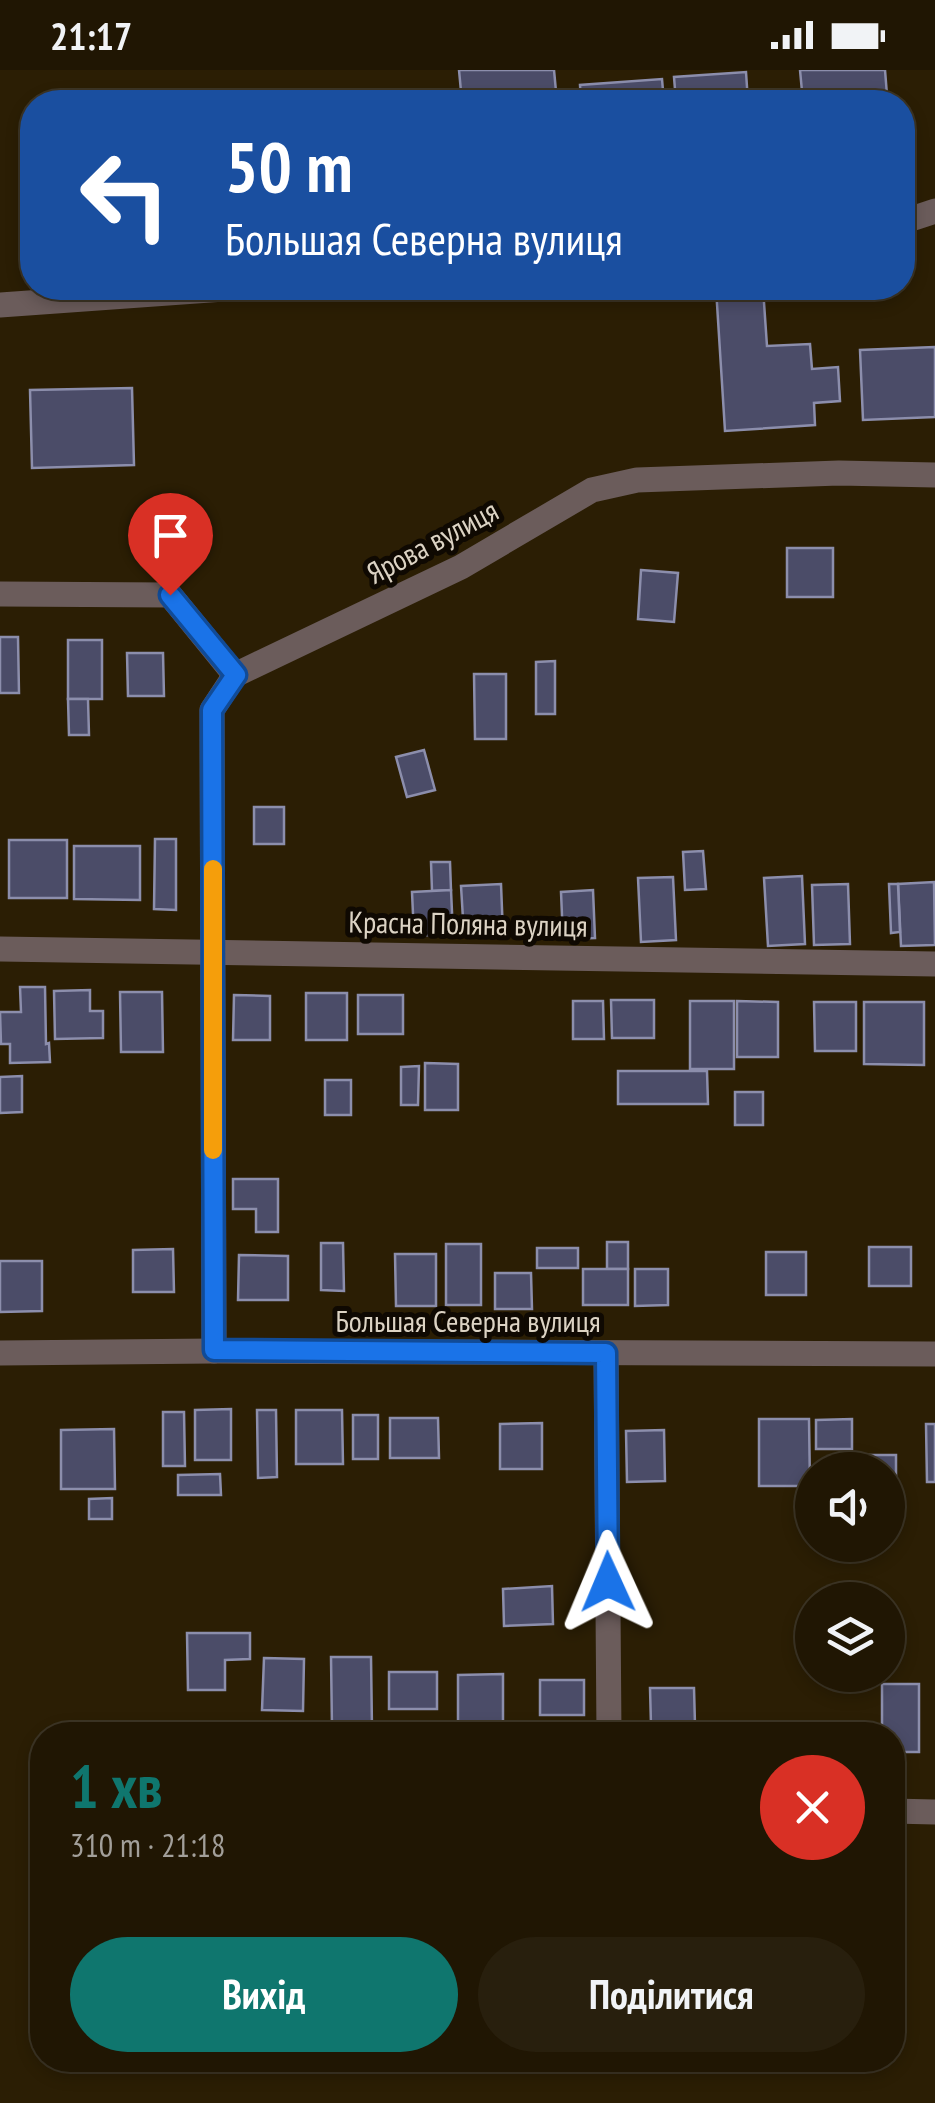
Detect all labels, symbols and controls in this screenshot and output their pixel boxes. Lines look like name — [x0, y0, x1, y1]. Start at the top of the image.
text: 21:17 — [50, 11, 132, 60]
text: 50 m — [225, 121, 353, 211]
icon: left — [60, 130, 190, 260]
text: Большая Северна вулиця — [225, 209, 623, 267]
street label: Ярова вулиця — [359, 490, 505, 592]
pin — [128, 493, 213, 596]
icon: arrive — [143, 508, 198, 563]
street label: Красна Поляна вулиця — [348, 901, 588, 945]
street label: Большая Северна вулиця — [335, 1301, 601, 1340]
map controls — [795, 1452, 905, 1692]
button: sound — [795, 1452, 905, 1562]
position arrow — [556, 1530, 660, 1634]
button: layers — [795, 1582, 905, 1692]
text: 1 хв — [70, 1747, 162, 1825]
button: close — [760, 1755, 865, 1860]
text: 310 m · 21:18 — [70, 1824, 225, 1866]
button: Вихід — [70, 1937, 458, 2052]
button: Поділитися — [478, 1937, 865, 2052]

